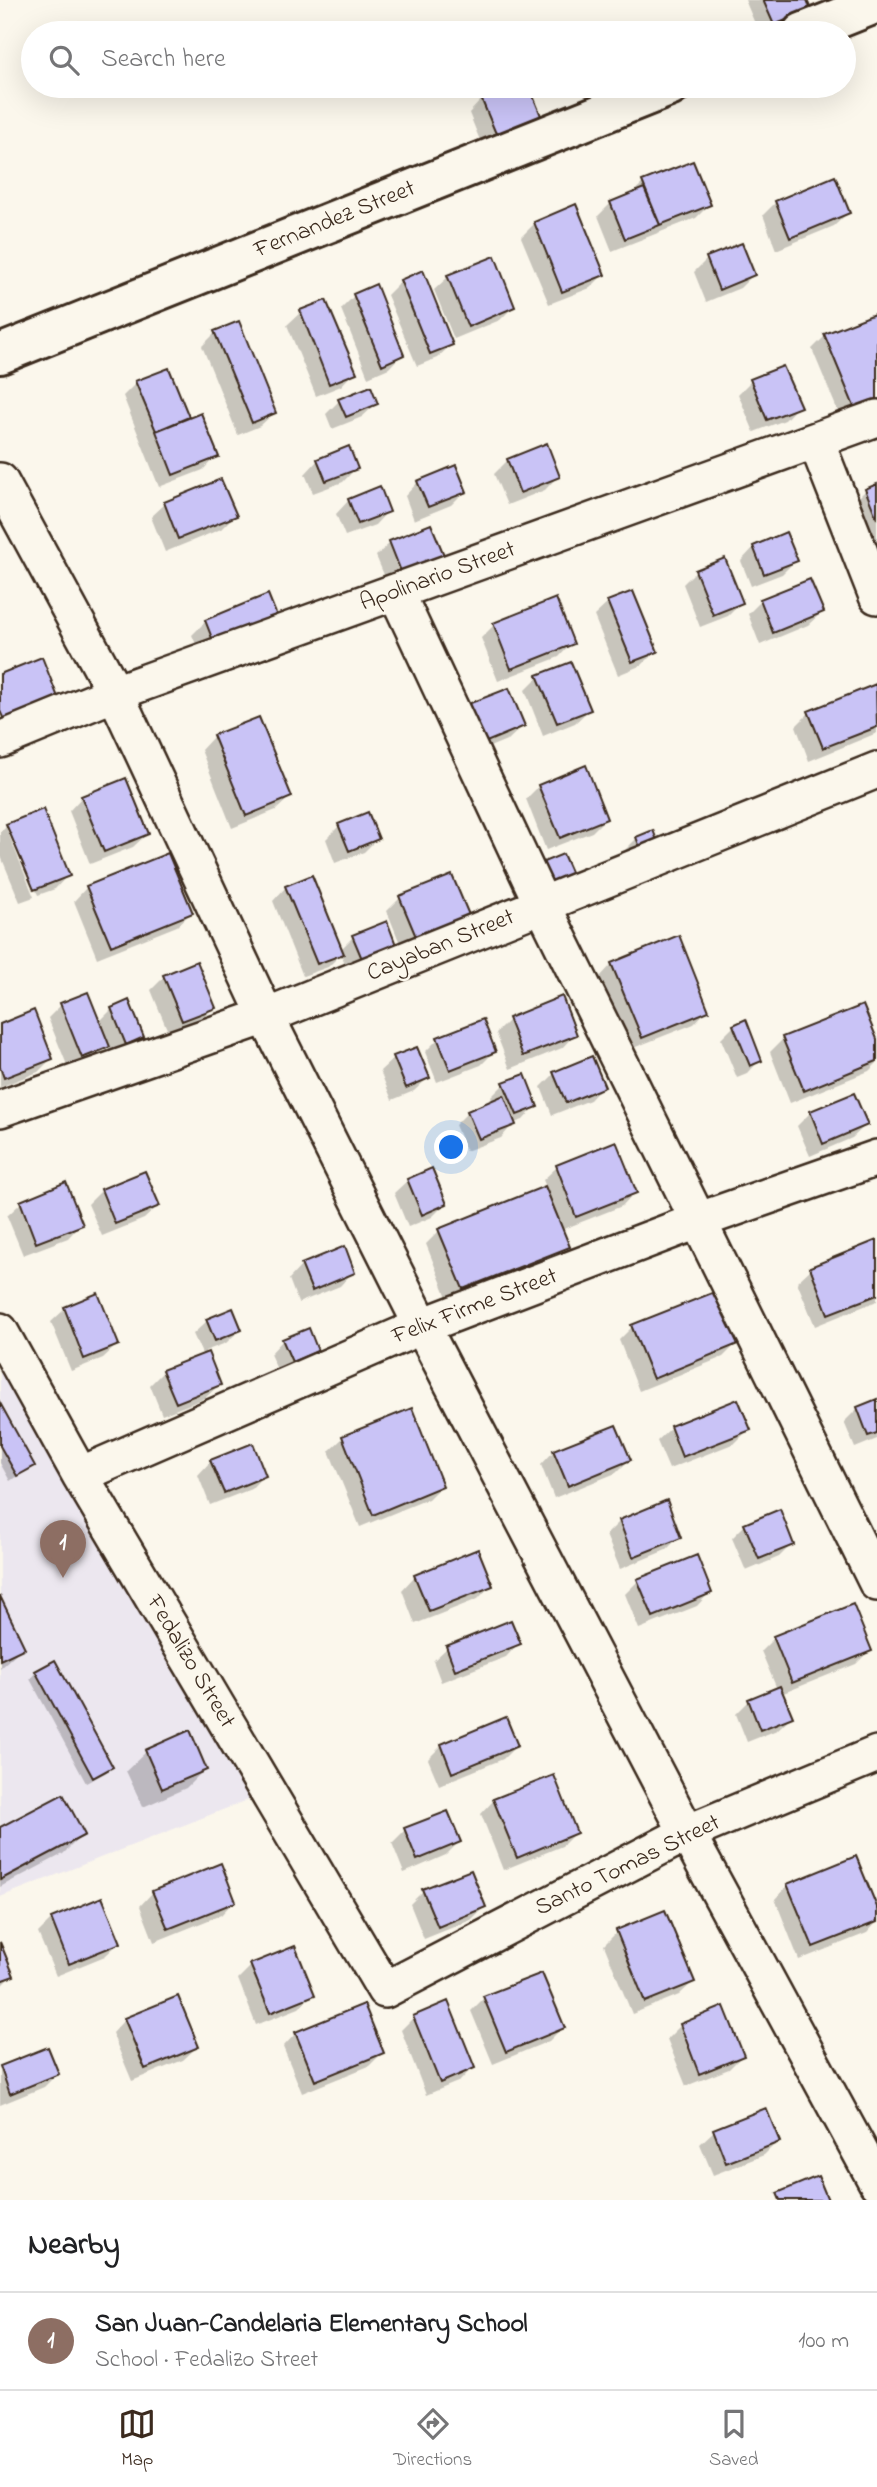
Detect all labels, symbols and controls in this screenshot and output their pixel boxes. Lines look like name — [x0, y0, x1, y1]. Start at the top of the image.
search box — [21, 21, 856, 98]
icon: search — [45, 41, 83, 79]
text: Search here — [101, 41, 226, 79]
street label: Fernandez Street — [248, 172, 421, 269]
street label: Apolinario Street — [355, 533, 521, 621]
street label: Cayaban Street — [362, 900, 520, 992]
your location — [434, 1130, 468, 1164]
street label: Felix Firme Street — [386, 1259, 563, 1355]
pin: 1 — [40, 1520, 86, 1578]
street label: Fedalizo Street — [136, 1588, 244, 1735]
street label: Santo Tomas Street — [529, 1806, 727, 1926]
text: Nearby — [28, 2224, 120, 2268]
text: San Juan-Candelaria Elementary School — [95, 2306, 528, 2344]
text: 1 — [47, 2325, 55, 2358]
text: 100 m — [798, 2325, 849, 2358]
text: School · Fedalizo Street — [95, 2344, 318, 2377]
tab: Map — [118, 2405, 156, 2474]
tab: Directions — [393, 2405, 472, 2474]
tab: Saved — [709, 2405, 759, 2474]

